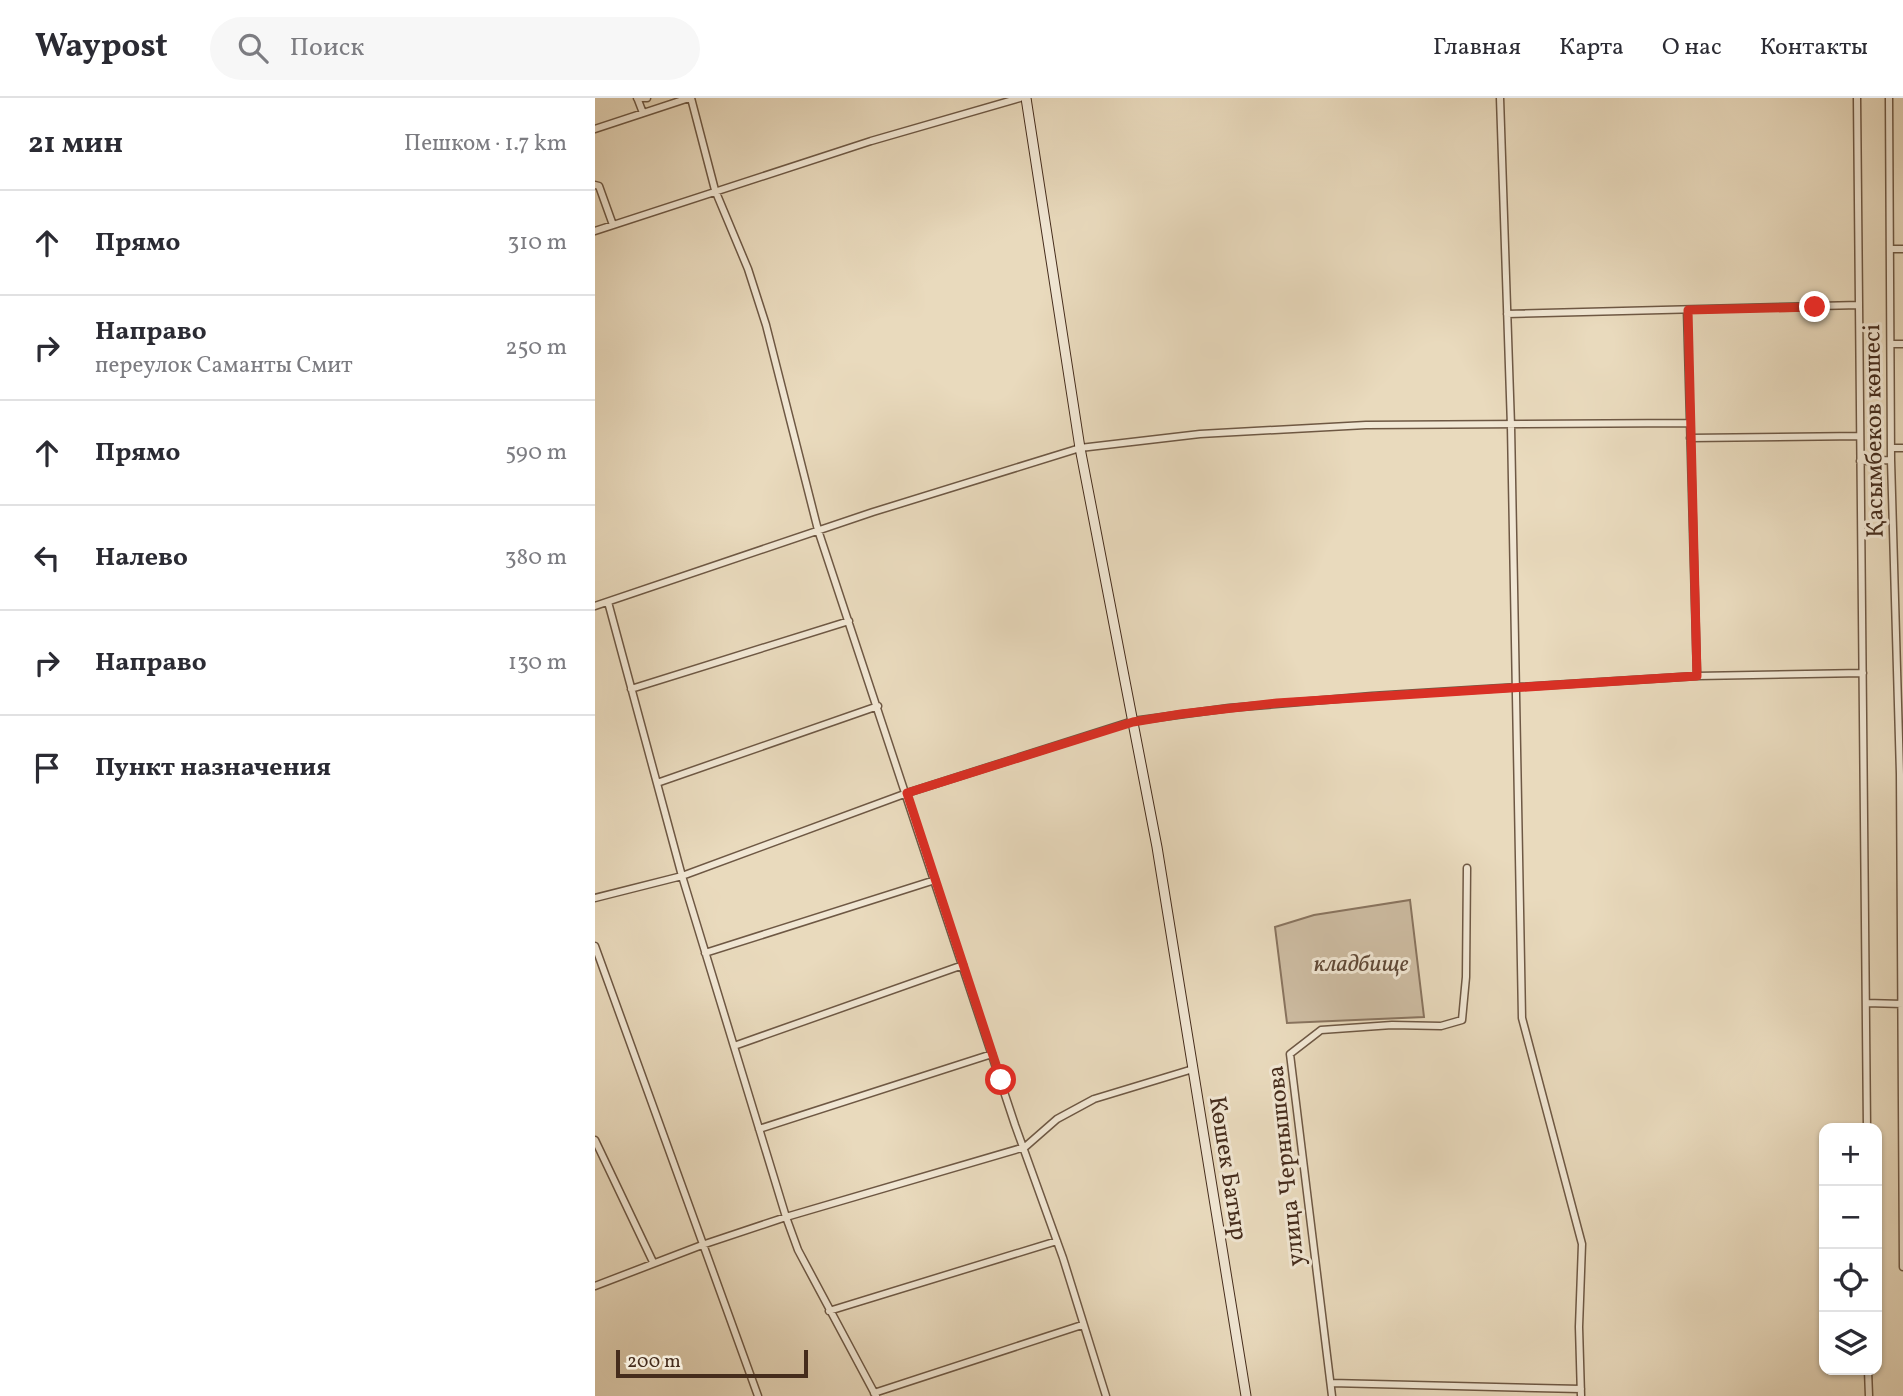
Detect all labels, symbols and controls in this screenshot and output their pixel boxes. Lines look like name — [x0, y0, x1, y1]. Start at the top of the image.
search box — [210, 17, 700, 80]
text: Waypost — [35, 25, 168, 71]
icon: search — [234, 29, 272, 67]
text: Поиск — [290, 30, 364, 66]
text: Главная — [1433, 31, 1521, 65]
text: Карта — [1559, 31, 1624, 65]
text: О нас — [1662, 31, 1722, 65]
text: Контакты — [1760, 31, 1868, 65]
text: 21 мин — [28, 123, 123, 165]
text: Пешком · 1.7 km — [404, 128, 567, 160]
icon: ahead — [28, 224, 66, 262]
text: Прямо — [95, 225, 180, 261]
text: 310 m — [507, 227, 567, 259]
route end — [1799, 291, 1830, 322]
text: Направо — [95, 314, 207, 350]
street label: Қасымбеков көшесі — [1856, 324, 1894, 538]
icon: right — [28, 329, 66, 367]
text: 250 m — [505, 332, 567, 364]
text: переулок Саманты Смит — [95, 350, 353, 382]
icon: ahead — [28, 434, 66, 472]
text: Прямо — [95, 435, 180, 471]
text: 590 m — [505, 437, 567, 469]
icon: left — [28, 539, 66, 577]
text: Налево — [95, 540, 188, 576]
text: 380 m — [505, 542, 567, 574]
icon: right — [28, 644, 66, 682]
text: Направо — [95, 645, 207, 681]
text: 130 m — [508, 647, 567, 679]
icon: arrive — [28, 749, 66, 787]
text: Пункт назначения — [95, 750, 331, 786]
park label: кладбище — [1314, 948, 1409, 982]
route start — [985, 1064, 1016, 1095]
street label: улица Чернышова — [1260, 1064, 1314, 1268]
street label: Көшек Батыр — [1199, 1094, 1255, 1243]
map controls — [1819, 1123, 1882, 1375]
button: + — [1819, 1123, 1882, 1186]
button: − — [1819, 1186, 1882, 1249]
button: locate — [1819, 1249, 1882, 1312]
button: layers — [1819, 1312, 1882, 1375]
scale bar — [616, 1347, 809, 1379]
text: 200 m — [627, 1349, 681, 1375]

